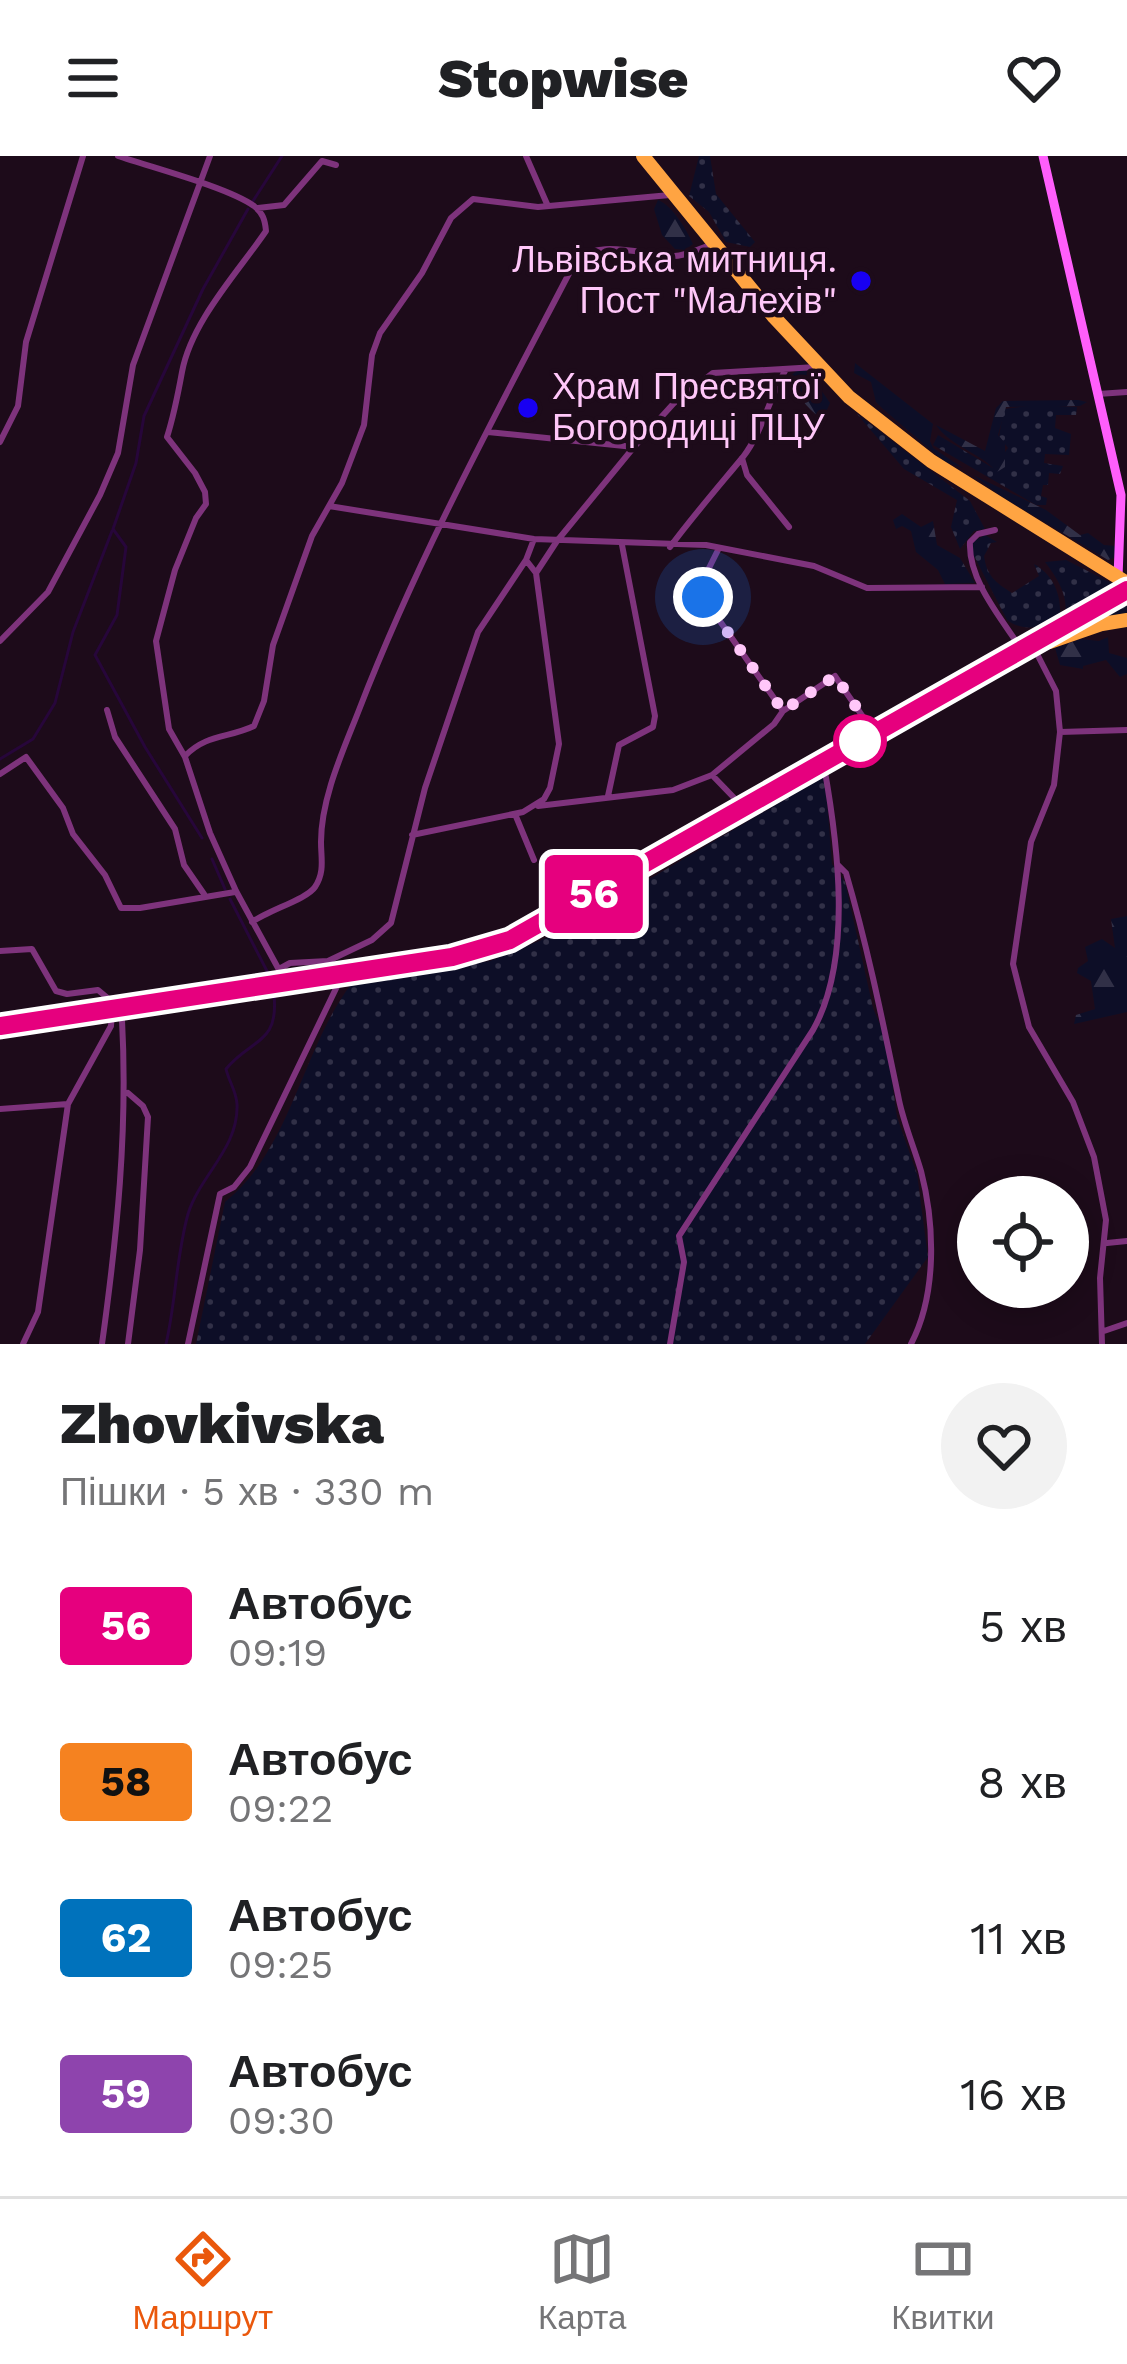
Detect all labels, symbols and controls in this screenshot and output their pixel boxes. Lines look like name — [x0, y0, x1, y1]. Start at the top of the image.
icon: menu — [60, 45, 126, 111]
icon: heart — [1001, 45, 1067, 111]
text: Stopwise — [438, 47, 689, 110]
place label: Львівська митниця. Пост "Малехів" — [512, 239, 837, 322]
marker: Львівська митниця. Пост "Малехів" — [848, 268, 874, 294]
place label: Храм Пресвятої Богородиці ПЦУ — [552, 366, 826, 449]
marker: Храм Пресвятої Богородиці ПЦУ — [515, 395, 541, 421]
your location — [673, 567, 733, 627]
unlabelled marker — [835, 716, 885, 766]
line badge: 56 — [540, 855, 648, 933]
text: 56 — [569, 869, 619, 918]
map controls — [957, 1176, 1089, 1308]
button: locate — [957, 1176, 1089, 1308]
button: heart — [941, 1383, 1067, 1509]
text: Zhovkivska — [60, 1390, 384, 1457]
text: Пішки · 5 хв · 330 m — [60, 1469, 434, 1514]
text: Автобус — [228, 1577, 413, 1630]
text: 5 хв — [979, 1600, 1067, 1653]
text: 56 — [101, 1601, 151, 1650]
text: 09:19 — [228, 1630, 327, 1675]
text: Автобус — [228, 1733, 413, 1786]
text: 8 хв — [978, 1756, 1067, 1809]
text: 58 — [101, 1757, 151, 1806]
text: 09:22 — [228, 1786, 333, 1831]
text: Автобус — [228, 1889, 413, 1942]
text: 11 хв — [970, 1912, 1067, 1965]
text: 62 — [101, 1913, 151, 1962]
text: 09:25 — [228, 1942, 333, 1987]
text: Автобус — [228, 2045, 413, 2098]
text: 16 хв — [960, 2068, 1067, 2121]
text: 59 — [101, 2069, 151, 2118]
text: 09:30 — [228, 2098, 335, 2143]
tab: Маршрут — [132, 2226, 273, 2337]
tab: Карта — [538, 2226, 626, 2337]
tab: Квитки — [891, 2226, 995, 2337]

